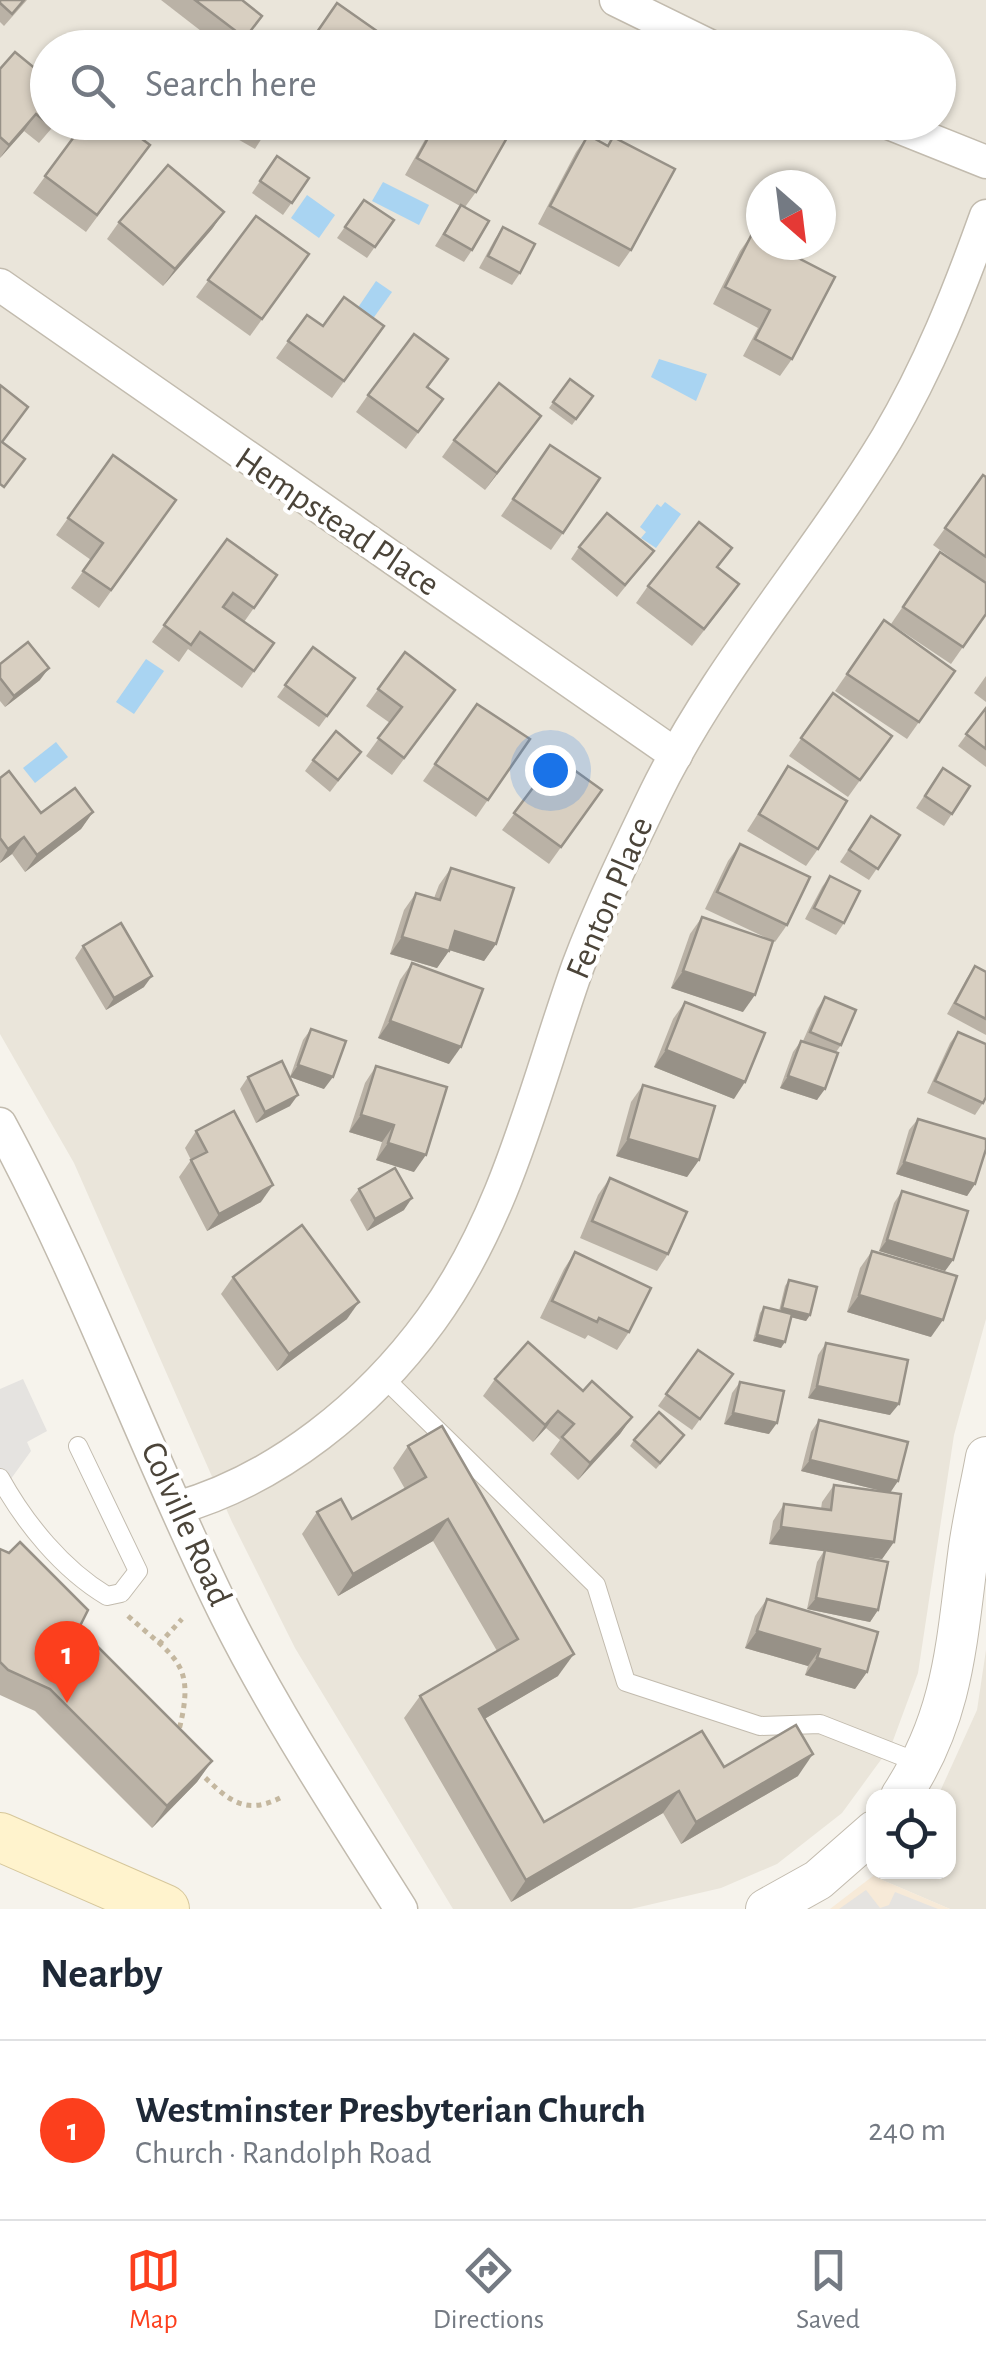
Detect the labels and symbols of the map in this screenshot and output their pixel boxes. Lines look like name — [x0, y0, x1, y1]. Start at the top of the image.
north arrow — [746, 170, 836, 260]
street label: Hempstead Place — [229, 441, 445, 603]
your location — [525, 745, 576, 796]
street label: Fenton Place — [560, 812, 660, 984]
street label: Colville Road — [134, 1437, 238, 1611]
pin: 1 — [34, 1620, 100, 1703]

